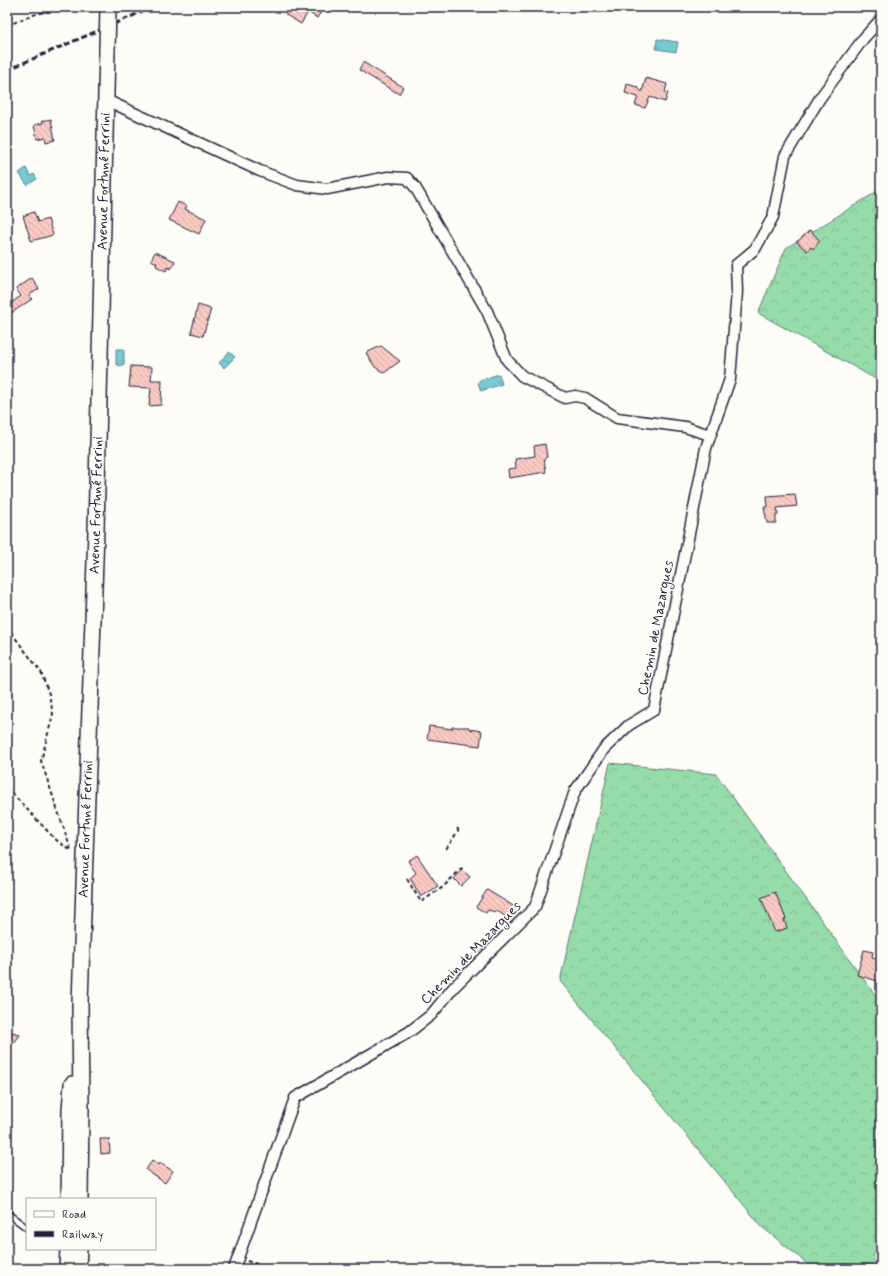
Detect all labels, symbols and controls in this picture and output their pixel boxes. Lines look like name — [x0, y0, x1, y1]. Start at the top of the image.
street label: Avenue Fortuné Ferrini — [93, 112, 115, 250]
street label: Avenue Fortuné Ferrini — [86, 436, 107, 574]
street label: Chemin de Mazargues — [634, 559, 679, 697]
street label: Avenue Fortuné Ferrini — [75, 760, 97, 898]
street label: Chemin de Mazargues — [417, 897, 526, 1009]
legend — [26, 1198, 156, 1250]
text: Road — [62, 1207, 86, 1223]
text: Railway — [62, 1227, 104, 1243]

